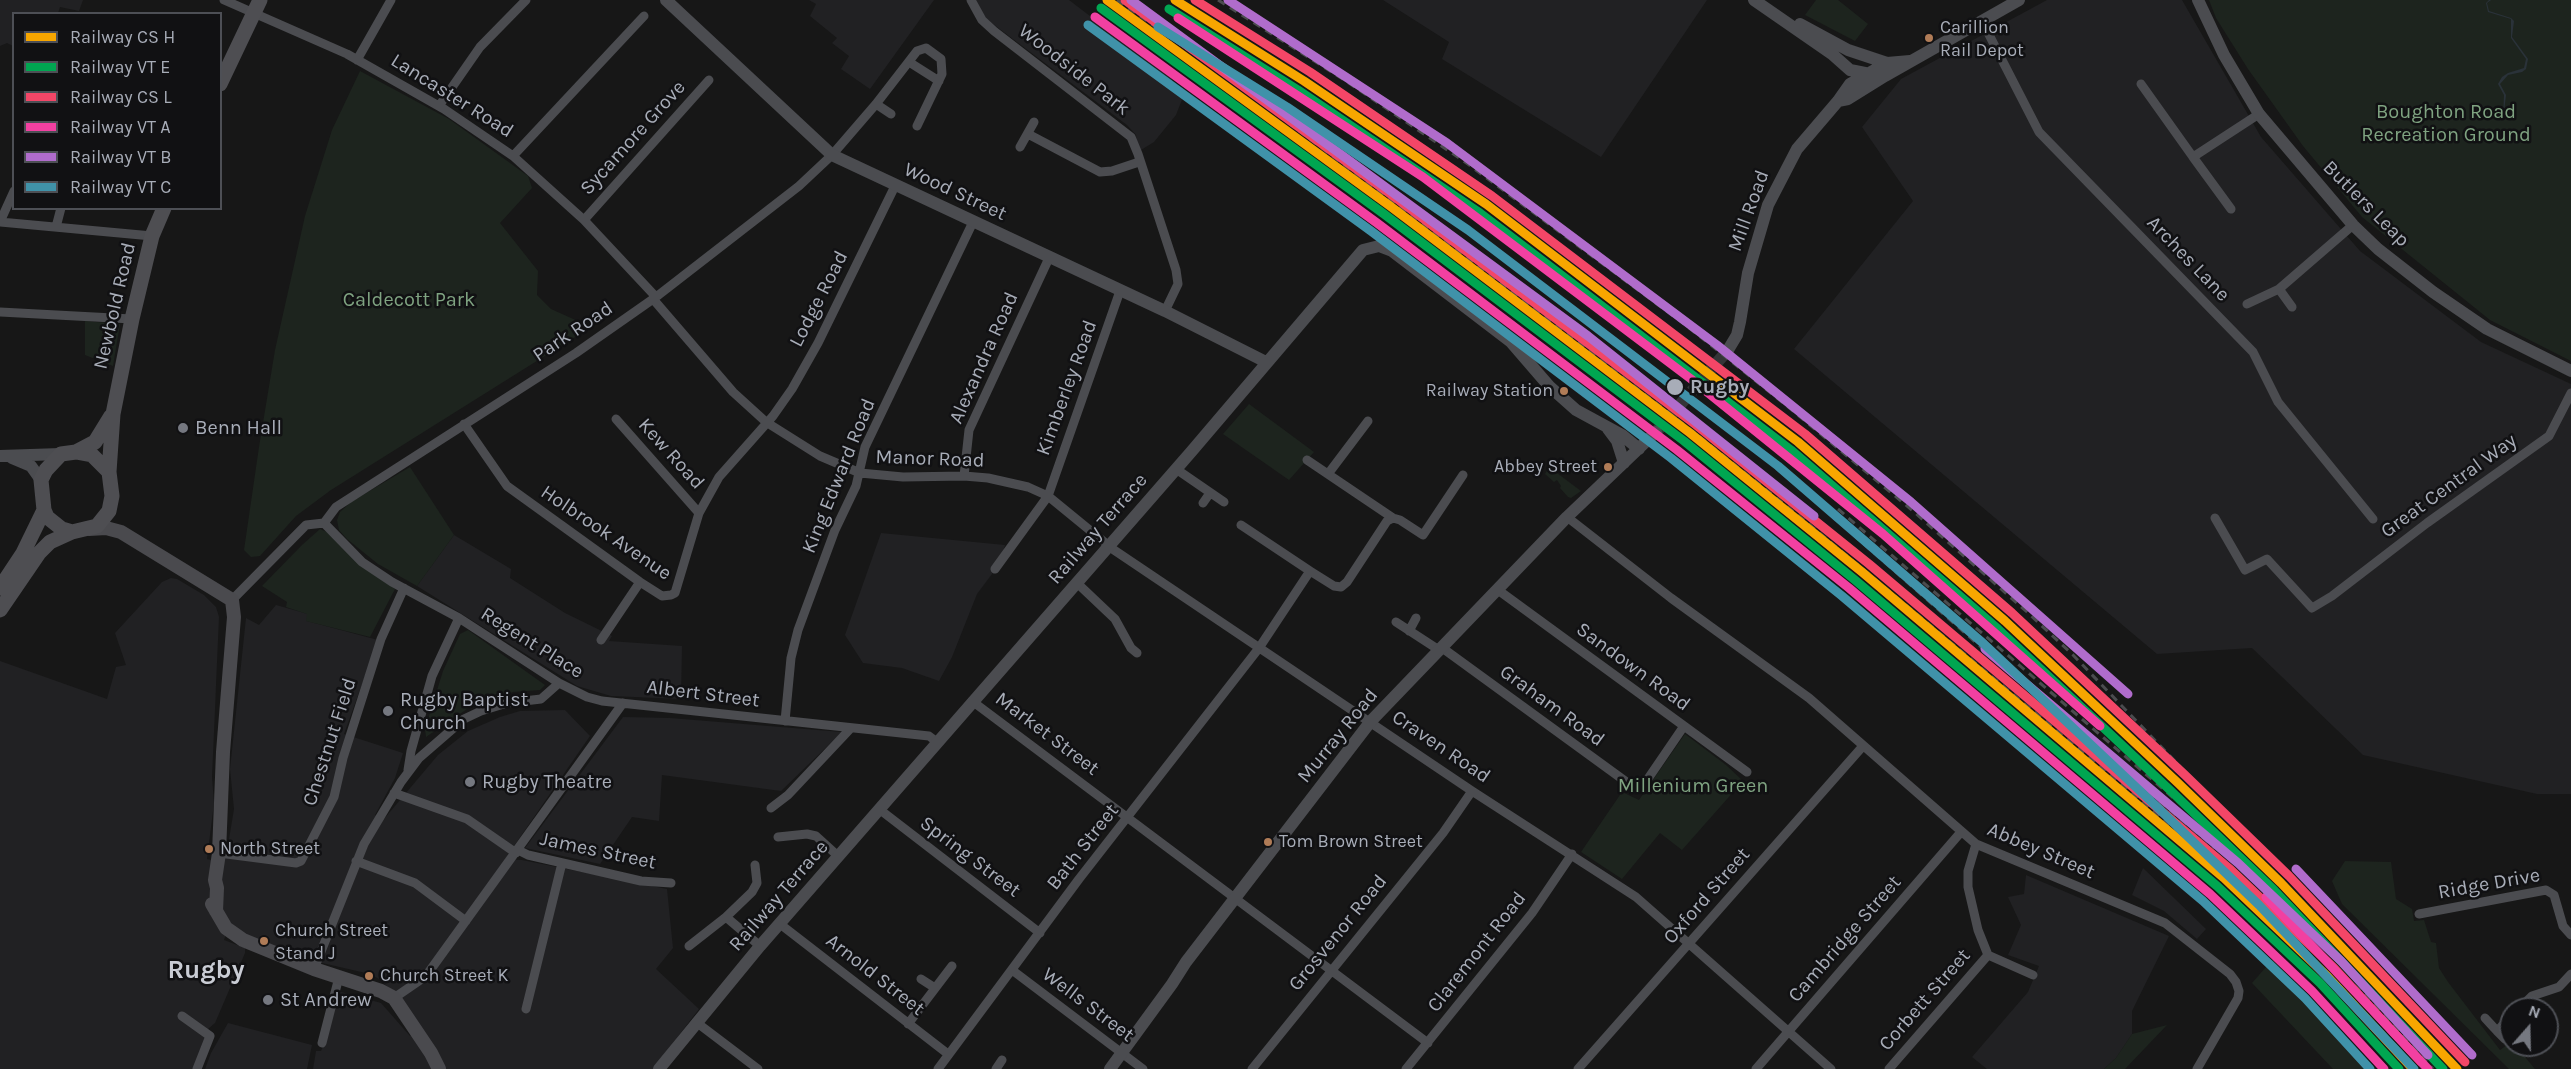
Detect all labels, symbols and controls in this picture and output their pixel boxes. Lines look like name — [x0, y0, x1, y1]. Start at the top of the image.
legend — [12, 12, 222, 210]
place label: Carillion Rail Depot — [1940, 17, 2024, 60]
street label: Woodside Park — [1013, 19, 1135, 121]
text: Railway CS H — [70, 26, 175, 48]
marker: Carillion Rail Depot — [1923, 32, 1935, 44]
street label: Lancaster Road — [386, 49, 518, 143]
text: Railway VT E — [70, 56, 170, 78]
street label: Sycamore Grove — [575, 76, 691, 200]
text: Railway CS L — [70, 86, 172, 108]
park label: Boughton Road Recreation Ground — [2361, 100, 2531, 147]
text: Railway VT A — [70, 116, 171, 138]
text: Railway VT B — [70, 146, 172, 168]
street label: Butlers Leap — [2318, 156, 2414, 252]
street label: Wood Street — [900, 158, 1010, 226]
street label: Mill Road — [1723, 167, 1775, 255]
text: Railway VT C — [70, 176, 171, 198]
street label: Arches Lane — [2141, 211, 2235, 307]
street label: Newbold Road — [89, 240, 141, 372]
street label: Lodge Road — [785, 247, 853, 351]
park label: Caldecott Park — [343, 288, 475, 312]
street label: Alexandra Road — [944, 288, 1024, 428]
street label: Park Road — [528, 297, 618, 367]
street label: Kimberley Road — [1031, 317, 1103, 459]
place label: Rugby — [1690, 375, 1749, 399]
marker: Rugby — [1665, 377, 1685, 397]
place label: Railway Station — [1426, 380, 1553, 402]
marker: Railway Station — [1558, 385, 1570, 397]
street label: King Edward Road — [797, 395, 881, 557]
street label: Kew Road — [633, 413, 709, 495]
place label: Benn Hall — [195, 416, 282, 440]
marker: Benn Hall — [176, 421, 190, 435]
street label: Great Central Way — [2376, 429, 2522, 543]
street label: Manor Road — [875, 445, 985, 473]
place label: Abbey Street — [1494, 456, 1597, 478]
marker: Abbey Street — [1602, 461, 1614, 473]
street label: Railway Terrace — [1043, 469, 1153, 589]
street label: Holbrook Avenue — [536, 480, 676, 586]
street label: Regent Place — [476, 602, 588, 684]
street label: Sandown Road — [1571, 618, 1695, 716]
street label: Graham Road — [1495, 660, 1609, 752]
street label: Chestnut Field — [298, 675, 362, 809]
street label: Albert Street — [645, 675, 761, 713]
street label: Murray Road — [1293, 684, 1383, 788]
street label: Market Street — [990, 687, 1104, 781]
place label: Rugby Baptist Church — [400, 688, 528, 735]
marker: Rugby Baptist Church — [381, 704, 395, 718]
street label: Craven Road — [1387, 705, 1495, 789]
place label: Rugby Theatre — [482, 770, 612, 794]
park label: Millenium Green — [1618, 774, 1768, 798]
marker: Rugby Theatre — [463, 775, 477, 789]
street label: Bath Street — [1042, 799, 1124, 895]
street label: Spring Street — [915, 811, 1025, 903]
street label: Abbey Street — [1984, 818, 2098, 884]
street label: James Street — [538, 827, 658, 875]
place label: Tom Brown Street — [1279, 831, 1423, 853]
street label: Railway Terrace — [724, 836, 834, 956]
marker: Tom Brown Street — [1262, 836, 1274, 848]
place label: North Street — [220, 838, 320, 860]
marker: North Street — [203, 843, 215, 855]
street label: Oxford Street — [1659, 843, 1755, 949]
street label: Ridge Drive — [2436, 863, 2542, 905]
street label: Grosvenor Road — [1284, 870, 1392, 996]
street label: Cambridge Street — [1783, 871, 1907, 1007]
street label: Claremont Road — [1422, 887, 1532, 1017]
place label: Church Street Stand J — [275, 920, 388, 962]
street label: Arnold Street — [821, 929, 929, 1021]
marker: Church Street Stand J — [258, 935, 270, 947]
street label: Corbett Street — [1874, 944, 1976, 1056]
district label: Rugby — [167, 955, 245, 987]
street label: Wells Street — [1037, 963, 1139, 1047]
place label: Church Street K — [380, 965, 508, 987]
marker: Church Street K — [363, 970, 375, 982]
place label: St Andrew — [280, 988, 372, 1012]
marker: St Andrew — [261, 993, 275, 1007]
north arrow — [2499, 997, 2559, 1057]
text: N — [2526, 1001, 2543, 1022]

